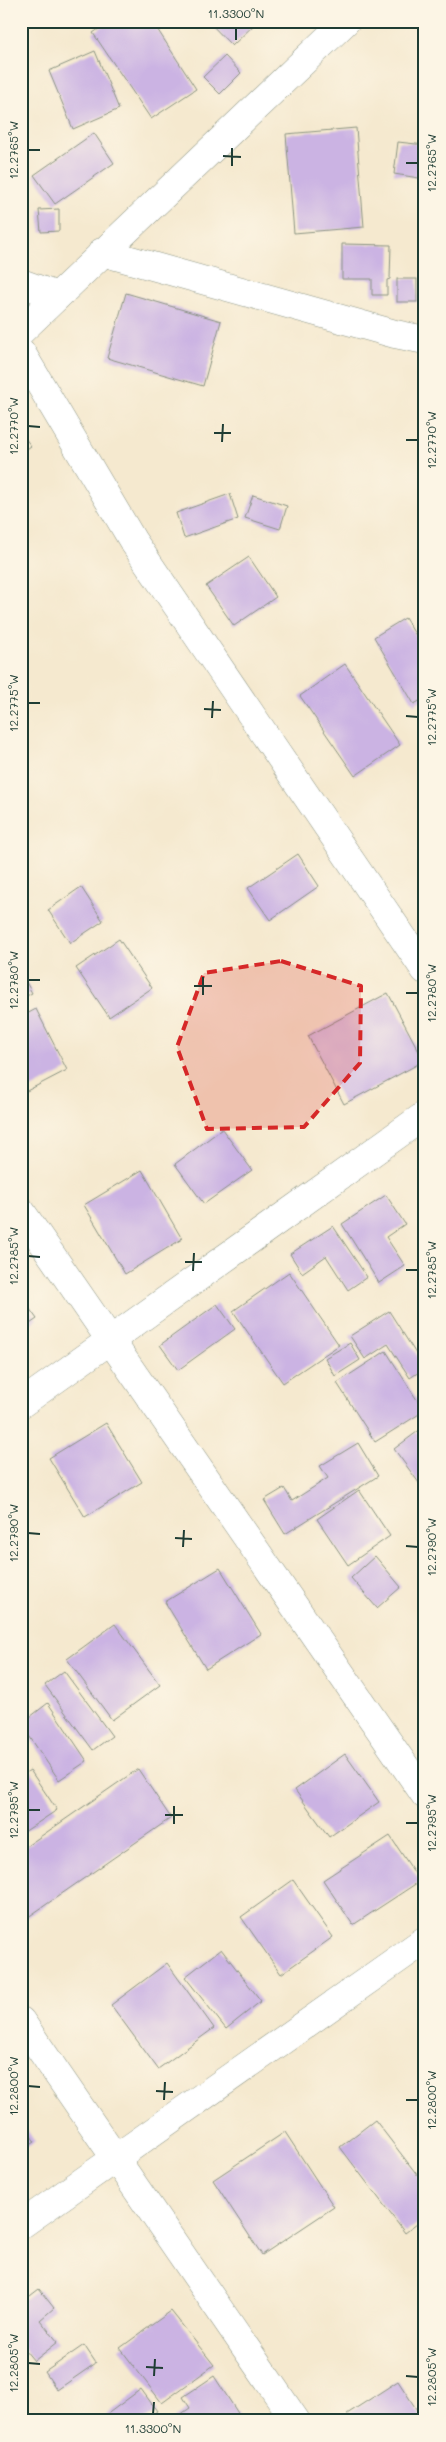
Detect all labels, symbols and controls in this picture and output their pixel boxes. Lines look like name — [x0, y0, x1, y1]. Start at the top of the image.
text: 11.3300°N — [208, 5, 264, 21]
text: 12.2765°W — [5, 121, 21, 179]
text: 12.2765°W — [423, 134, 439, 192]
text: 12.2770°W — [5, 397, 21, 455]
text: 12.2770°W — [423, 411, 439, 469]
text: 12.2775°W — [5, 674, 21, 732]
text: 12.2775°W — [423, 688, 439, 746]
text: 12.2780°W — [5, 951, 21, 1009]
text: 12.2780°W — [423, 964, 439, 1022]
text: 12.2785°W — [5, 1227, 21, 1285]
text: 12.2785°W — [423, 1241, 439, 1299]
text: 12.2790°W — [5, 1504, 21, 1562]
text: 12.2790°W — [423, 1518, 439, 1576]
text: 12.2795°W — [5, 1781, 21, 1839]
text: 12.2795°W — [423, 1794, 439, 1852]
text: 12.2800°W — [5, 2056, 21, 2116]
text: 12.2800°W — [423, 2070, 439, 2130]
text: 12.2805°W — [5, 2333, 21, 2393]
text: 12.2805°W — [423, 2347, 439, 2407]
text: 11.3300°N — [125, 2420, 181, 2436]

